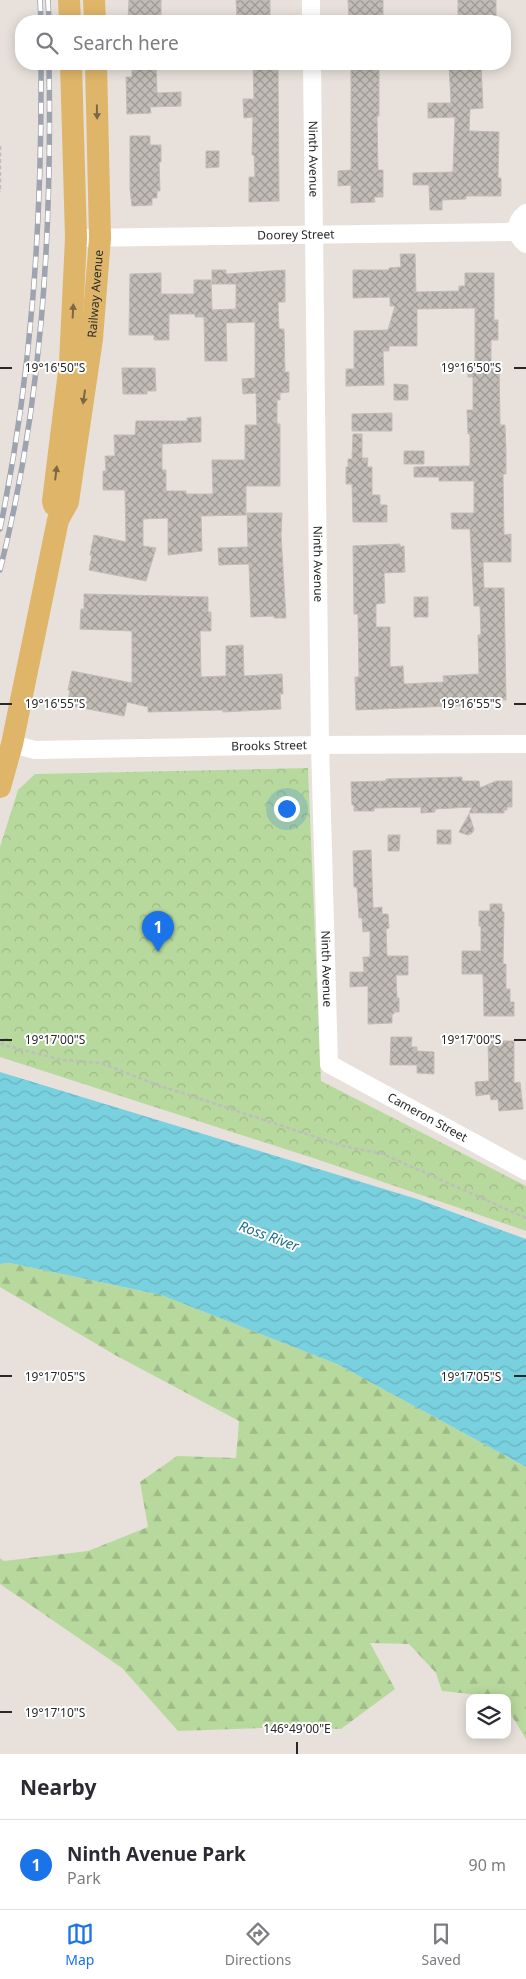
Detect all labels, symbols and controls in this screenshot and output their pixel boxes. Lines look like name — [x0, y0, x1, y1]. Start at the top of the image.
search box — [15, 15, 511, 70]
icon: search — [33, 29, 61, 57]
text: Search here — [73, 30, 179, 56]
one-way arrow — [93, 105, 101, 121]
street label: Ninth Avenue — [305, 121, 323, 198]
street label: Doorey Street — [257, 225, 335, 244]
street label: Railway Avenue — [83, 249, 107, 338]
one-way arrow — [69, 303, 77, 319]
text: 19°16'50"S — [25, 359, 86, 376]
text: 19°16'50"S — [441, 359, 502, 376]
one-way arrow — [80, 389, 88, 405]
one-way arrow — [53, 464, 61, 480]
street label: Ninth Avenue — [309, 525, 327, 603]
text: 19°16'55"S — [25, 695, 86, 712]
text: 19°16'55"S — [441, 695, 502, 712]
street label: Brooks Street — [231, 736, 308, 755]
your location — [274, 796, 300, 822]
pin: 1 — [142, 911, 174, 952]
street label: Ninth Avenue — [317, 930, 336, 1008]
text: 19°17'00"S — [25, 1031, 86, 1048]
text: 19°17'00"S — [441, 1031, 502, 1048]
street label: Cameron Street — [385, 1088, 471, 1146]
water label: Ross River — [237, 1216, 302, 1255]
text: 19°17'05"S — [25, 1368, 86, 1385]
text: 19°17'05"S — [441, 1368, 502, 1385]
map controls — [466, 1694, 511, 1739]
button: layers — [466, 1694, 511, 1739]
text: 19°17'10"S — [25, 1704, 86, 1721]
text: 146°49'00"E — [263, 1720, 331, 1737]
text: Nearby — [20, 1773, 96, 1801]
text: Ninth Avenue Park — [67, 1841, 246, 1867]
text: 1 — [31, 1854, 41, 1876]
text: 90 m — [469, 1854, 506, 1876]
text: Park — [67, 1867, 101, 1889]
tab: Map — [65, 1920, 94, 1969]
tab: Directions — [225, 1920, 291, 1969]
tab: Saved — [422, 1920, 461, 1969]

